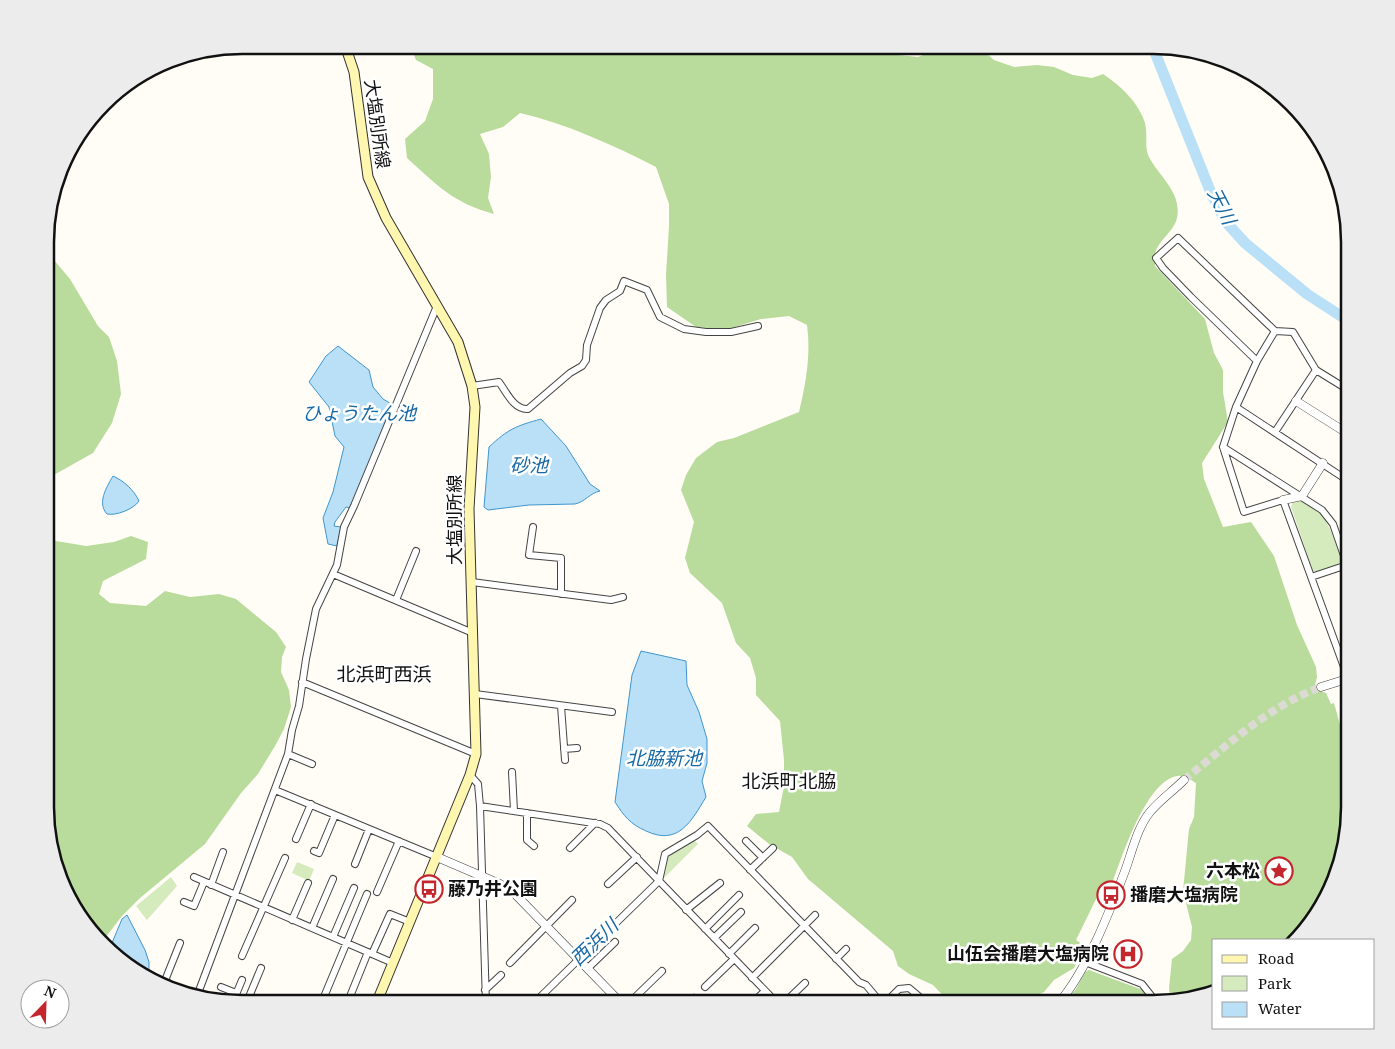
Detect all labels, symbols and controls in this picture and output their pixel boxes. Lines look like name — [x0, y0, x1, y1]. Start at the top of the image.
street label: 大塩別所線 — [360, 78, 396, 170]
water label: 天川 — [1202, 183, 1243, 231]
water label: ひょうたん池 — [302, 400, 418, 426]
water label: 砂池 — [510, 452, 550, 478]
street label: 大塩別所線 — [442, 475, 466, 565]
district label: 北浜町西浜 — [336, 661, 432, 687]
water label: 北脇新池 — [626, 745, 704, 771]
district label: 北浜町北脇 — [741, 768, 837, 794]
place icon: 六本松 — [1264, 856, 1294, 886]
place label: 六本松 — [1206, 858, 1260, 882]
bus stop icon: 藤乃井公園 — [414, 874, 444, 904]
place label: 藤乃井公園 — [448, 876, 538, 900]
bus stop icon: 播磨大塩病院 — [1096, 880, 1126, 910]
place label: 播磨大塩病院 — [1130, 882, 1238, 906]
water label: 西浜川 — [564, 911, 625, 971]
hospital icon: 山伍会播磨大塩病院 — [1113, 939, 1143, 969]
legend — [1212, 939, 1375, 1029]
place label: 山伍会播磨大塩病院 — [947, 941, 1109, 965]
text: Road — [1258, 948, 1294, 968]
text: Park — [1258, 973, 1292, 993]
north arrow — [20, 979, 70, 1029]
text: N — [41, 981, 59, 1002]
text: Water — [1258, 998, 1301, 1018]

